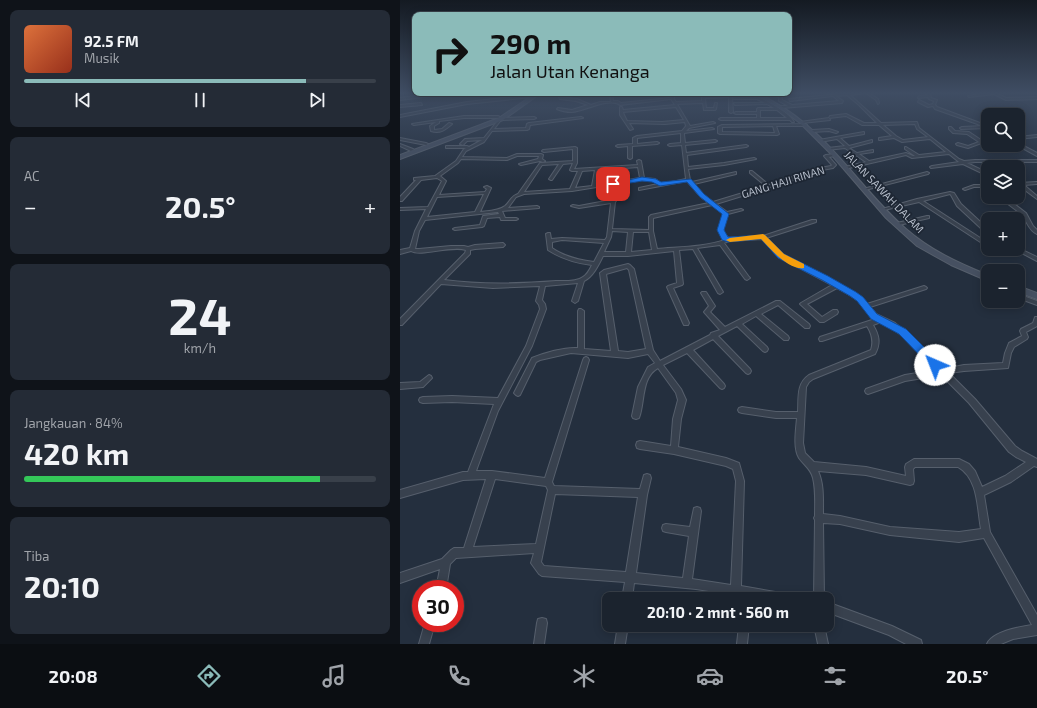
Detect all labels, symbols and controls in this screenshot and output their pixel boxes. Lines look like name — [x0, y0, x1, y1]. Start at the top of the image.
text: 290 m — [490, 26, 571, 60]
icon: right — [424, 28, 476, 80]
text: 92.5 FM — [84, 32, 139, 50]
text: Musik — [84, 50, 119, 66]
text: Jalan Utan Kenanga — [490, 60, 650, 82]
icon: previous — [72, 89, 94, 111]
icon: pause — [189, 89, 211, 111]
icon: next — [306, 89, 328, 111]
map controls — [981, 108, 1025, 308]
button: search — [981, 108, 1025, 152]
street label: JALAN SAWAH DALAM — [842, 148, 927, 235]
button: layers — [981, 160, 1025, 204]
street label: GANG HAJI RINAN — [740, 163, 826, 200]
pin — [596, 167, 630, 201]
text: AC — [24, 168, 39, 184]
icon: arrive — [602, 173, 624, 195]
text: 20.5° — [165, 188, 236, 224]
text: − — [24, 193, 37, 219]
text: + — [364, 193, 376, 219]
button: + — [981, 212, 1025, 256]
button: − — [981, 264, 1025, 308]
text: 24 — [168, 283, 232, 345]
text: km/h — [184, 340, 216, 356]
position arrow — [914, 344, 956, 386]
text: Jangkauan · 84% — [24, 415, 123, 431]
text: 420 km — [24, 435, 129, 471]
text: Tiba — [24, 548, 49, 564]
text: 20:10 — [24, 568, 100, 604]
speed limit sign: 30 — [412, 580, 464, 632]
text: 20:10 · 2 mnt · 560 m — [647, 603, 789, 621]
icon: directions — [195, 662, 223, 690]
icon: music — [320, 662, 348, 690]
icon: phone — [445, 662, 473, 690]
icon: climate — [570, 662, 598, 690]
icon: car — [696, 662, 724, 690]
icon: filters — [821, 662, 849, 690]
text: 20:08 — [49, 665, 98, 687]
text: 20.5° — [946, 665, 988, 687]

